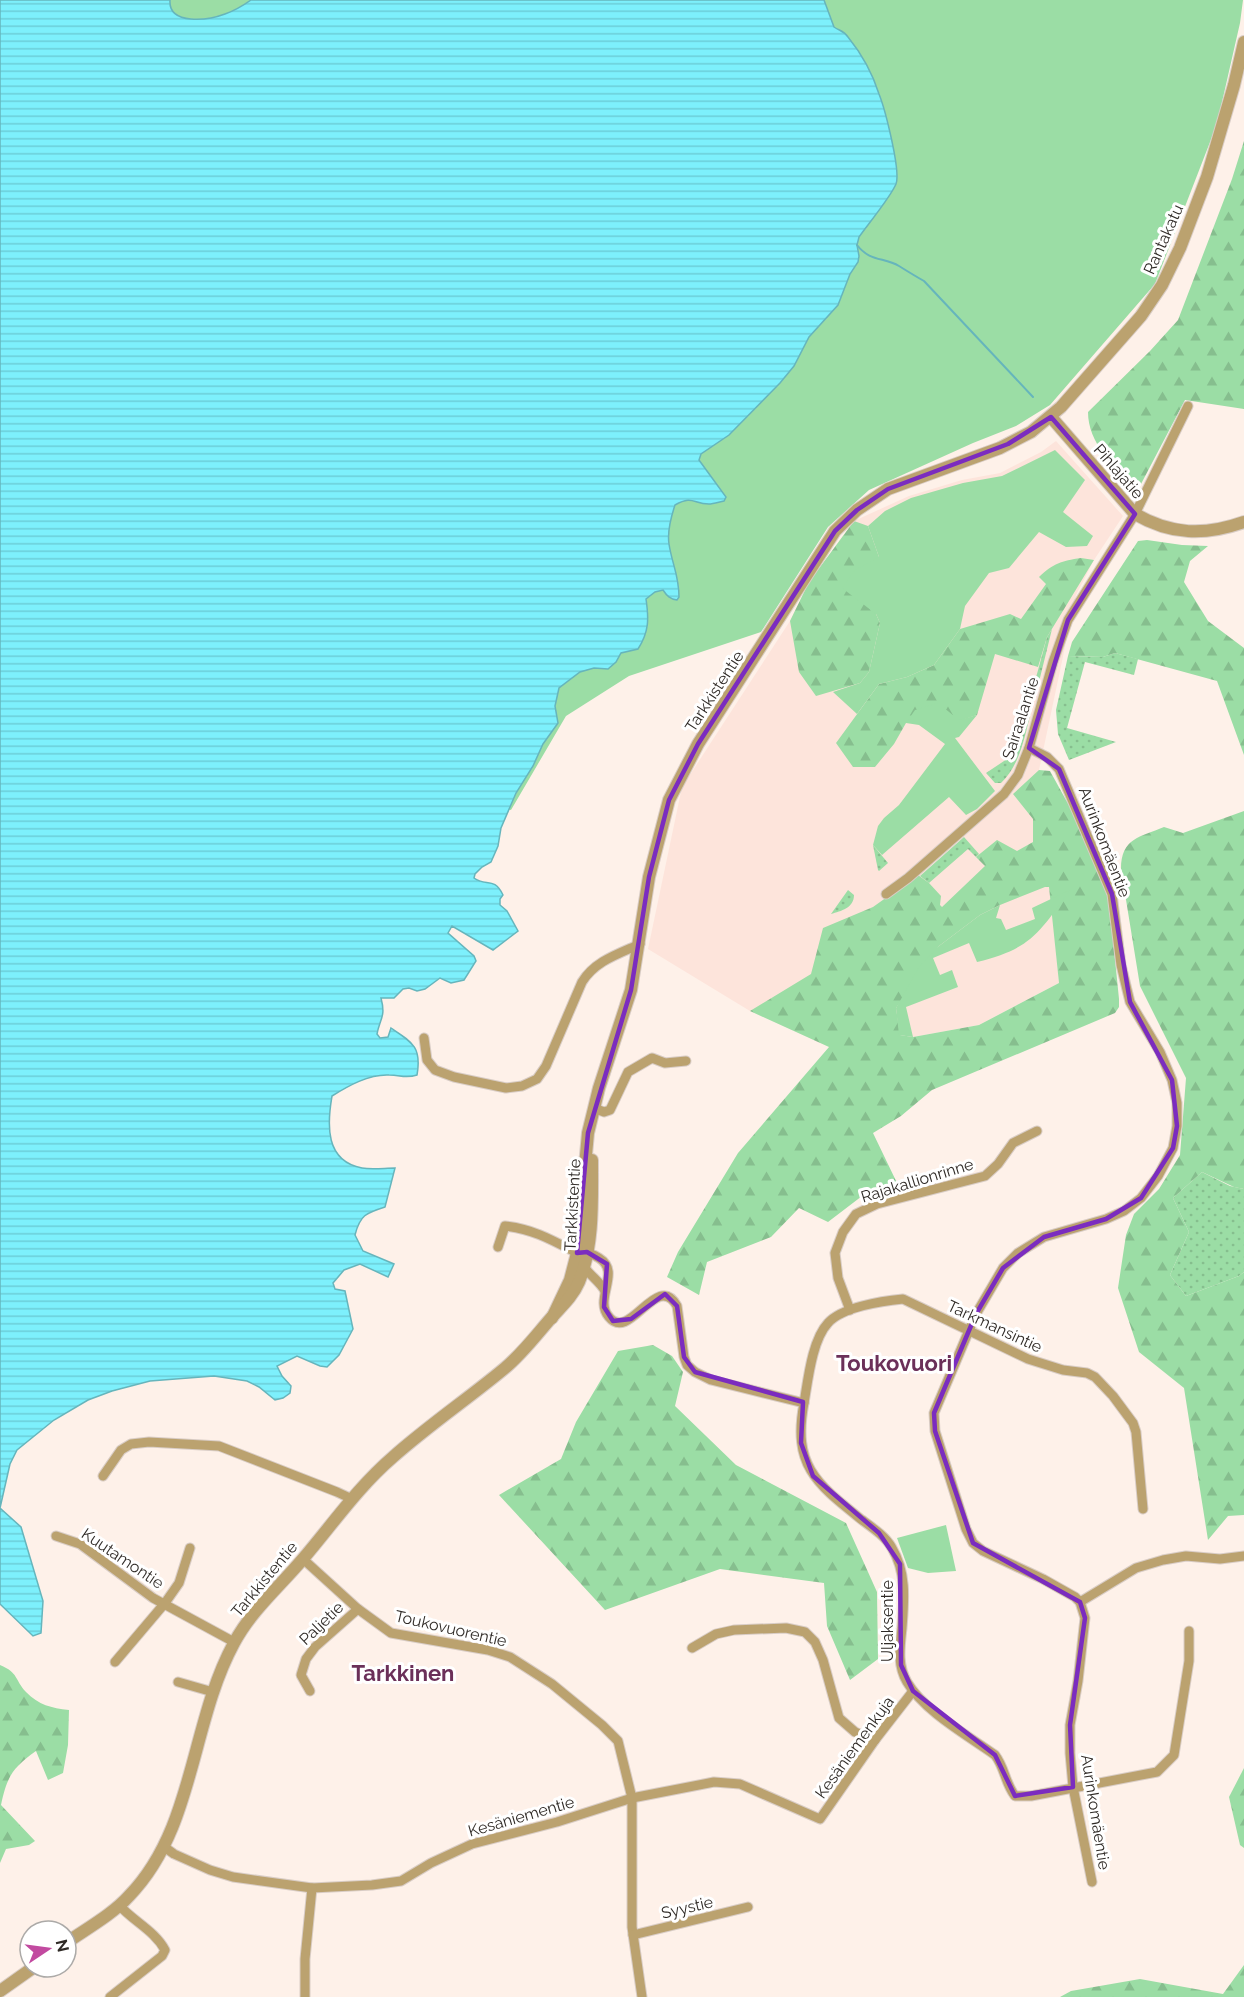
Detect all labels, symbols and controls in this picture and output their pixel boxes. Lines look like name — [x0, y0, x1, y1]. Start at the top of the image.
street label: Rantakatu — [1140, 201, 1187, 277]
street label: Pihlajatie — [1090, 440, 1148, 503]
street label: Tarkkistentie — [681, 647, 748, 735]
street label: Sairaalantie — [998, 675, 1043, 762]
street label: Aurinkomäentie — [1075, 784, 1134, 900]
street label: Rajakallionrinne — [859, 1154, 976, 1207]
street label: Tarkkistentie — [561, 1158, 584, 1252]
street label: Tarkmansintie — [944, 1296, 1045, 1357]
district label: Toukovuori — [836, 1350, 952, 1376]
street label: Kuutamontie — [78, 1524, 167, 1593]
street label: Tarkkistentie — [227, 1538, 301, 1621]
street label: Uljaksentie — [878, 1580, 897, 1662]
street label: Paljetie — [295, 1598, 347, 1649]
street label: Toukovuorentie — [393, 1606, 509, 1651]
district label: Tarkkinen — [352, 1660, 454, 1686]
street label: Kesäniemenkuja — [811, 1693, 898, 1802]
street label: Aurinkomäentie — [1077, 1753, 1114, 1871]
street label: Kesäniementie — [466, 1792, 576, 1841]
street label: Syystie — [659, 1892, 715, 1923]
north arrow — [18, 1919, 78, 1979]
text: N — [51, 1938, 73, 1954]

